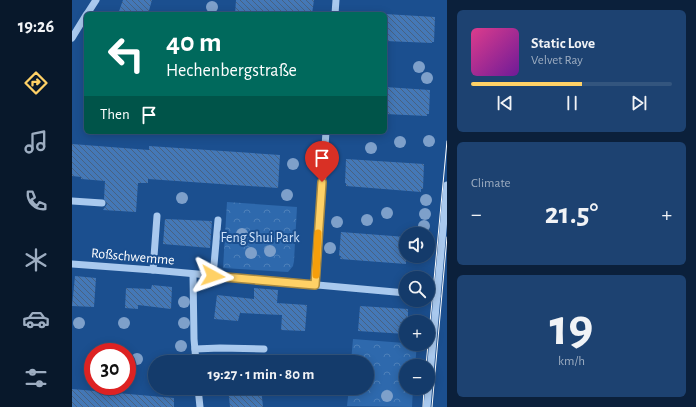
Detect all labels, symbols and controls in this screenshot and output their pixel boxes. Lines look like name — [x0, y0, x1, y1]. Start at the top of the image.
text: 19:26 — [18, 18, 54, 36]
icon: left — [100, 28, 152, 80]
text: 40 m — [166, 29, 222, 57]
text: Static Love — [531, 36, 595, 51]
text: Velvet Ray — [531, 54, 583, 67]
text: Hechenbergstraße — [166, 62, 297, 80]
icon: directions — [22, 69, 50, 97]
icon: previous — [494, 92, 516, 114]
icon: pause — [561, 92, 583, 114]
icon: next — [628, 92, 650, 114]
icon: arrive — [138, 104, 160, 126]
text: Then — [100, 107, 130, 122]
icon: music — [22, 128, 50, 156]
pin — [305, 141, 339, 182]
icon: arrive — [311, 147, 333, 169]
text: Climate — [471, 177, 510, 190]
icon: phone — [22, 187, 50, 215]
text: 21.5° — [545, 199, 598, 229]
text: − — [471, 203, 482, 225]
text: + — [661, 203, 672, 225]
map controls — [399, 227, 435, 395]
button: sound — [399, 227, 435, 263]
park label: Feng Shui Park — [220, 231, 300, 245]
icon: climate — [22, 246, 50, 274]
street label: Roßschwemme — [91, 246, 175, 268]
position arrow — [192, 255, 234, 297]
button: search — [399, 271, 435, 307]
text: 19 — [550, 302, 593, 354]
icon: car — [22, 305, 50, 333]
button: + — [399, 315, 435, 351]
speed limit sign: 30 — [84, 343, 136, 395]
text: km/h — [558, 355, 585, 368]
button: − — [399, 359, 435, 395]
icon: filters — [22, 364, 50, 392]
text: 19:27 · 1 min · 80 m — [208, 367, 314, 382]

